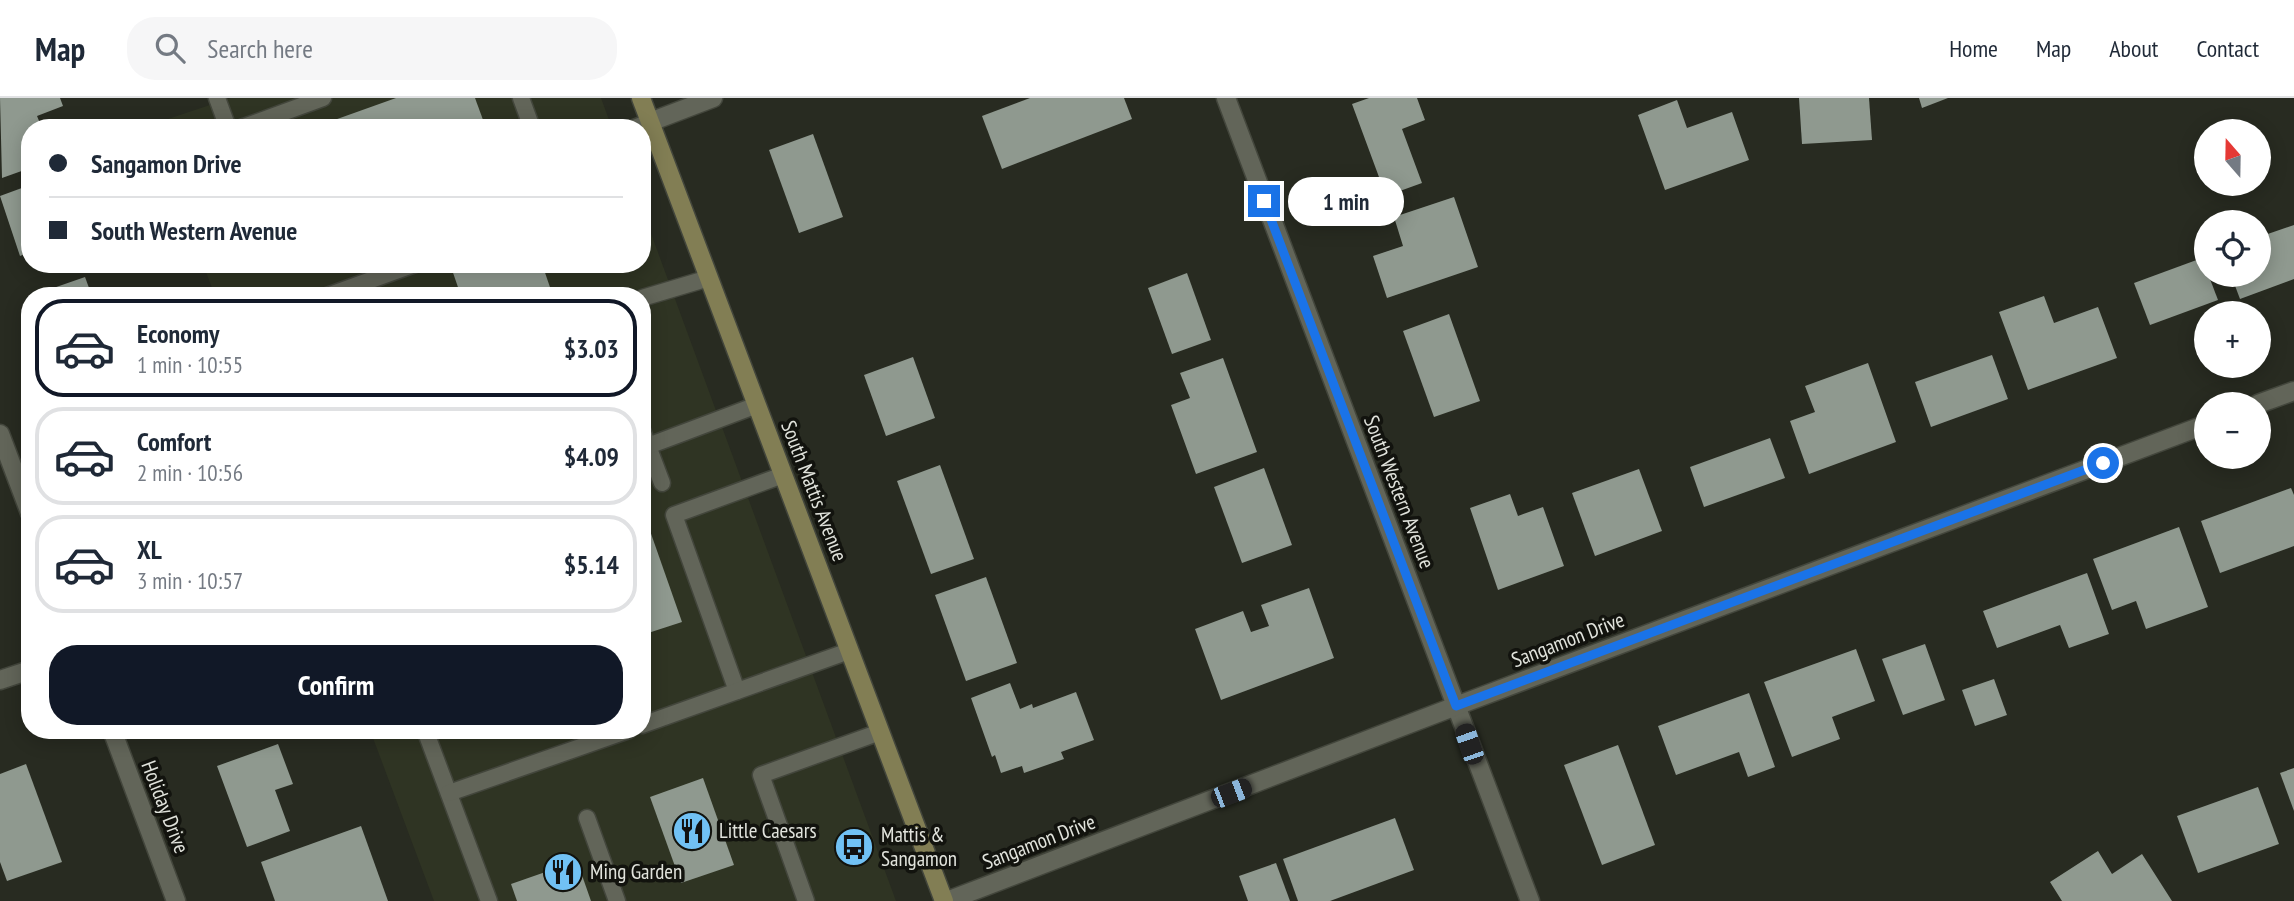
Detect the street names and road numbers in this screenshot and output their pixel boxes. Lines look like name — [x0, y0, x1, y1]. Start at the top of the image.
street label: South Western Avenue — [1358, 412, 1441, 572]
street label: South Mattis Avenue — [775, 417, 854, 565]
street label: Sangamon Drive — [1508, 606, 1628, 673]
street label: Holiday Drive — [135, 757, 195, 857]
street label: Sangamon Drive — [979, 808, 1099, 875]

